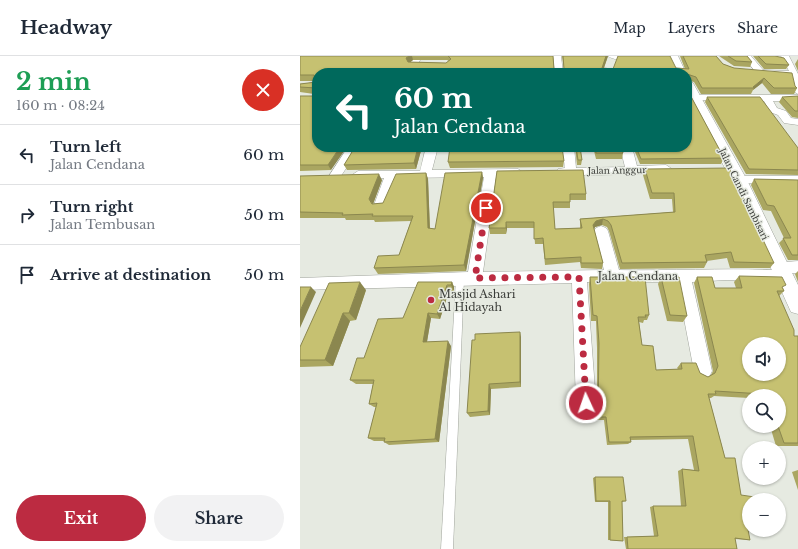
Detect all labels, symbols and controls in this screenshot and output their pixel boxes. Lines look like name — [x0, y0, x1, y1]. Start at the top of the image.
text: Headway — [20, 16, 112, 39]
text: Map — [613, 19, 646, 37]
text: Layers — [668, 19, 715, 37]
text: Share — [737, 19, 778, 37]
text: 2 min — [16, 67, 91, 96]
button: close — [242, 69, 284, 111]
text: 60 m — [394, 81, 472, 116]
icon: left — [328, 84, 380, 136]
text: 160 m · 08:24 — [16, 97, 105, 114]
text: Jalan Cendana — [394, 116, 526, 138]
text: Turn left — [50, 137, 121, 156]
icon: left — [16, 144, 38, 166]
text: 60 m — [243, 145, 284, 164]
street label: Jalan Candi Sambisari — [717, 145, 771, 242]
text: Jalan Cendana — [50, 156, 145, 173]
street label: Jalan Anggur — [586, 164, 647, 176]
pin — [469, 191, 503, 225]
text: Turn right — [50, 197, 133, 216]
icon: arrive — [475, 197, 497, 219]
icon: right — [16, 204, 38, 226]
text: 50 m — [244, 205, 284, 224]
text: Jalan Tembusan — [50, 216, 155, 233]
icon: arrive — [16, 264, 38, 286]
text: Arrive at destination — [50, 265, 211, 284]
text: 50 m — [244, 265, 284, 284]
street label: Jalan Cendana — [596, 269, 679, 283]
place label: Masjid Ashari Al Hidayah — [438, 287, 516, 314]
marker: Masjid Ashari Al Hidayah — [426, 295, 436, 305]
map controls — [742, 337, 786, 537]
button: sound — [742, 337, 786, 381]
position arrow — [565, 382, 607, 424]
button: search — [742, 389, 786, 433]
button: + — [742, 441, 786, 485]
button: − — [742, 493, 786, 537]
button: Exit — [16, 495, 146, 541]
button: Share — [154, 495, 284, 541]

